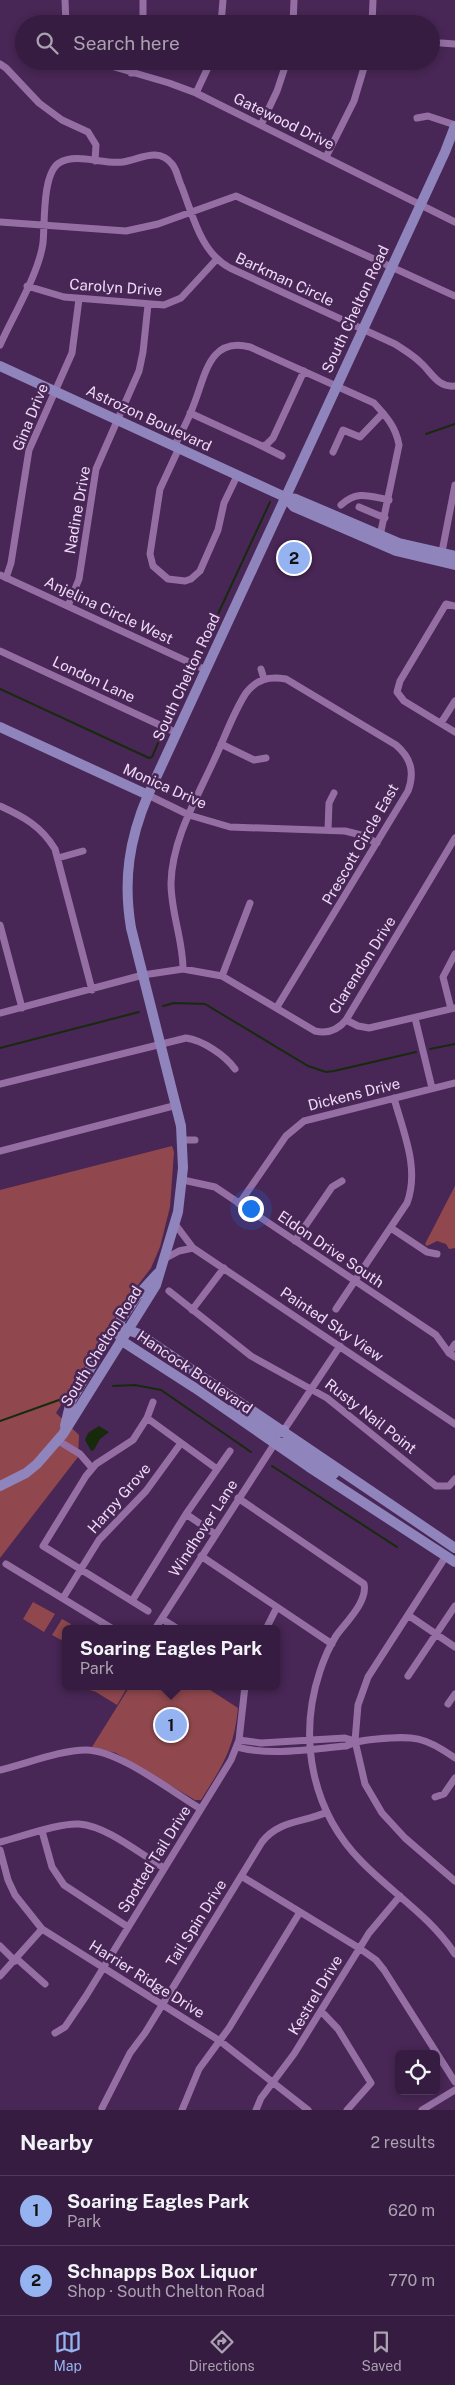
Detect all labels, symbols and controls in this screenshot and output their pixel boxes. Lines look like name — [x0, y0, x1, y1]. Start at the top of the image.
search box — [15, 15, 440, 70]
icon: search — [33, 29, 61, 57]
text: Search here — [73, 32, 180, 54]
street label: Gatewood Drive — [231, 89, 337, 153]
street label: South Chelton Road — [318, 243, 392, 375]
street label: Barkman Circle — [233, 249, 337, 309]
street label: Carolyn Drive — [69, 275, 163, 299]
street label: Gina Drive — [9, 381, 51, 453]
street label: Astrozon Boulevard — [84, 382, 214, 454]
street label: Nadine Drive — [61, 465, 93, 555]
pin: 2 — [278, 539, 310, 577]
street label: Anjelina Circle West — [42, 573, 176, 647]
street label: South Chelton Road — [149, 611, 223, 743]
street label: London Lane — [50, 652, 138, 706]
street label: Monica Drive — [120, 760, 210, 812]
street label: Prescott Circle East — [318, 780, 402, 908]
street label: Clarendon Drive — [325, 913, 399, 1017]
street label: Dickens Drive — [306, 1074, 402, 1114]
your location — [238, 1196, 264, 1222]
street label: Eldon Drive South — [275, 1207, 387, 1291]
street label: South Chelton Road — [57, 1283, 145, 1409]
street label: Painted Sky View — [277, 1283, 387, 1365]
street label: Hancock Boulevard — [134, 1327, 256, 1417]
street label: Rusty Nail Point — [322, 1375, 420, 1457]
street label: Harpy Grove — [84, 1460, 154, 1536]
street label: Windhover Lane — [165, 1476, 241, 1580]
popup — [62, 1625, 280, 1690]
text: Soaring Eagles Park — [80, 1637, 262, 1659]
text: Park — [80, 1659, 114, 1678]
pin: 1 — [155, 1706, 187, 1744]
street label: Spotted Tail Drive — [114, 1802, 194, 1916]
street label: Tail Spin Drive — [162, 1876, 230, 1970]
street label: Harrier Ridge Drive — [86, 1937, 208, 2021]
street label: Kestrel Drive — [285, 1952, 345, 2038]
map controls — [395, 2050, 440, 2095]
button: locate — [395, 2050, 440, 2095]
text: Nearby — [20, 2130, 93, 2155]
text: 2 results — [370, 2133, 435, 2152]
text: Soaring Eagles Park — [67, 2190, 249, 2212]
text: 1 — [33, 2201, 39, 2220]
text: 620 m — [388, 2201, 435, 2220]
text: Park — [67, 2212, 101, 2231]
text: Schnapps Box Liquor — [67, 2260, 257, 2282]
text: 2 — [31, 2271, 41, 2290]
text: 770 m — [388, 2271, 435, 2290]
text: Shop · South Chelton Road — [67, 2282, 265, 2301]
tab: Map — [53, 2328, 82, 2374]
tab: Directions — [189, 2328, 255, 2374]
tab: Saved — [361, 2328, 402, 2374]

